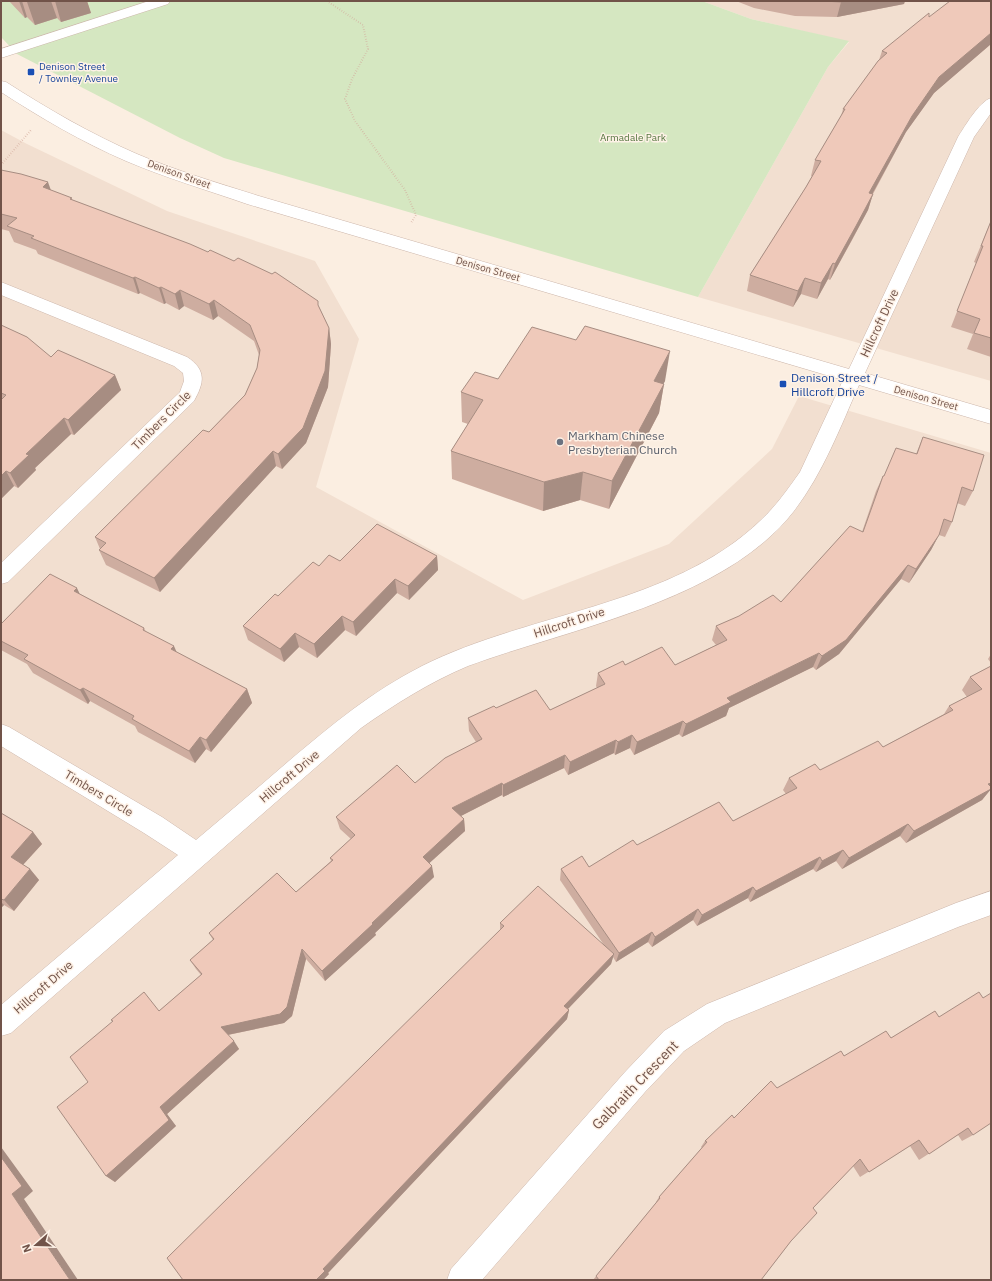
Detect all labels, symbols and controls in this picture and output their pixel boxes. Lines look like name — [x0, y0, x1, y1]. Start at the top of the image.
place label: Denison Street / Townley Avenue — [39, 60, 119, 85]
marker: Denison Street / Townley Avenue — [26, 67, 36, 77]
park label: Armadale Park — [600, 131, 667, 144]
street label: Denison Street — [146, 157, 213, 192]
street label: Denison Street — [454, 254, 522, 285]
street label: Hillcroft Drive — [857, 286, 902, 360]
place label: Denison Street / Hillcroft Drive — [791, 370, 878, 399]
marker: Denison Street / Hillcroft Drive — [778, 379, 788, 389]
street label: Denison Street — [892, 383, 960, 414]
street label: Timbers Circle — [128, 387, 194, 453]
place label: Markham Chinese Presbyterian Church — [568, 428, 677, 457]
marker: Markham Chinese Presbyterian Church — [555, 437, 565, 447]
street label: Hillcroft Drive — [532, 603, 607, 641]
street label: Hillcroft Drive — [256, 746, 322, 805]
street label: Timbers Circle — [62, 767, 136, 820]
street label: Hillcroft Drive — [10, 957, 76, 1017]
street label: Galbraith Crescent — [588, 1037, 682, 1133]
north arrow — [16, 1225, 56, 1265]
text: N — [19, 1242, 35, 1255]

